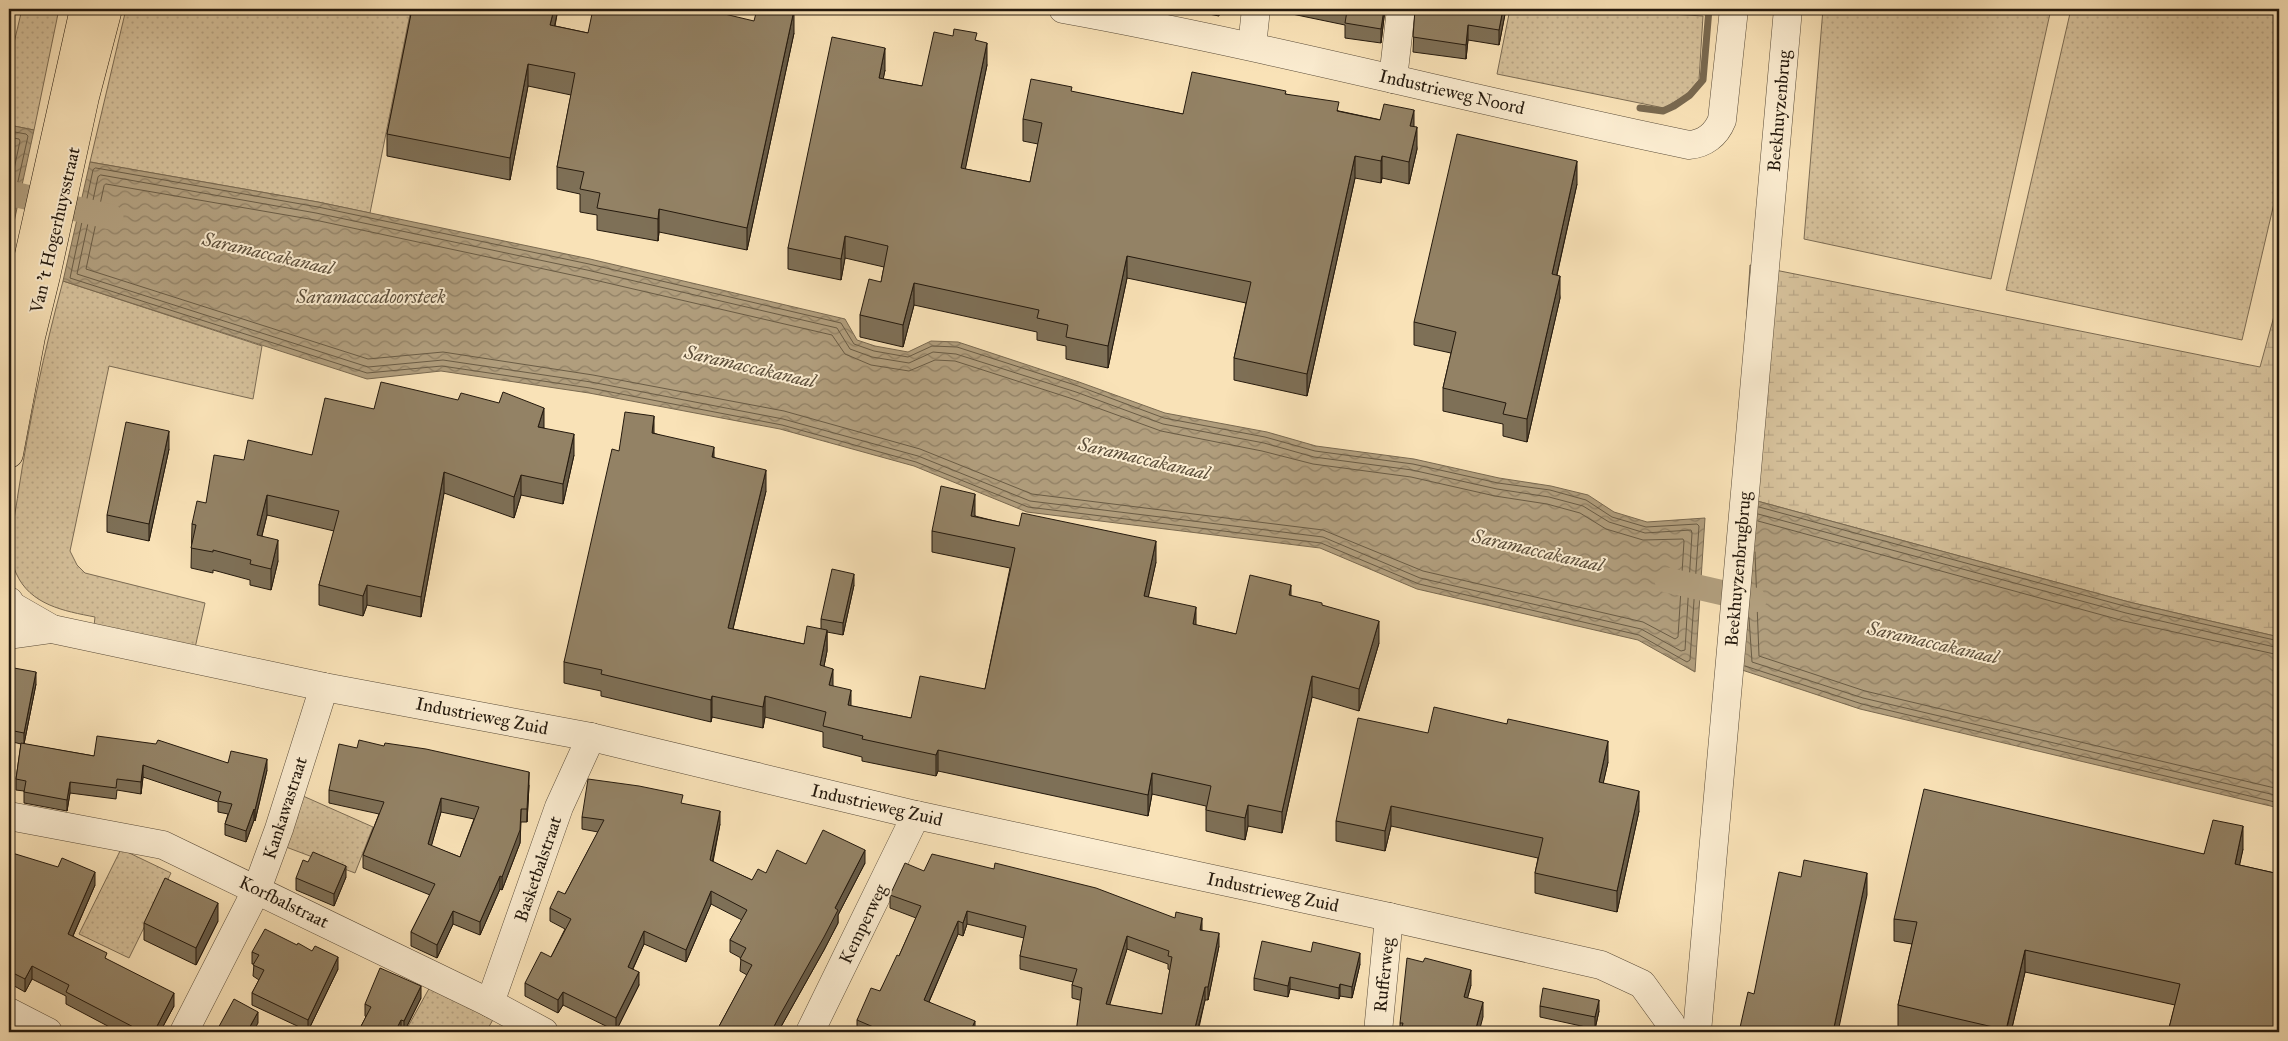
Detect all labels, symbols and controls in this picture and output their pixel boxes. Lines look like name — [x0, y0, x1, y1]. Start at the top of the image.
street label: Beekhuyzenbrug — [1763, 49, 1796, 173]
street label: Industrieweg Noord — [1377, 65, 1527, 120]
street label: Van 't Hogerhuysstraat — [25, 144, 86, 316]
water label: Saramaccakanaal — [199, 227, 338, 280]
water label: Saramaccadoorsteek — [295, 285, 446, 308]
water label: Saramaccakanaal — [681, 340, 820, 393]
water label: Saramaccakanaal — [1075, 432, 1214, 485]
street label: Beekhuyzenbrugbrug — [1720, 490, 1757, 648]
water label: Saramaccakanaal — [1469, 524, 1608, 577]
water label: Saramaccakanaal — [1864, 616, 2003, 669]
street label: Industrieweg Zuid — [414, 692, 550, 741]
street label: Kankawastraat — [258, 753, 312, 862]
street label: Industrieweg Zuid — [809, 779, 945, 832]
street label: Basketbalstraat — [510, 813, 567, 925]
street label: Industrieweg Zuid — [1205, 867, 1341, 918]
street label: Korfbalstraat — [236, 871, 333, 933]
street label: Kemperweg — [834, 880, 893, 968]
street label: Rufferweg — [1369, 936, 1400, 1013]

